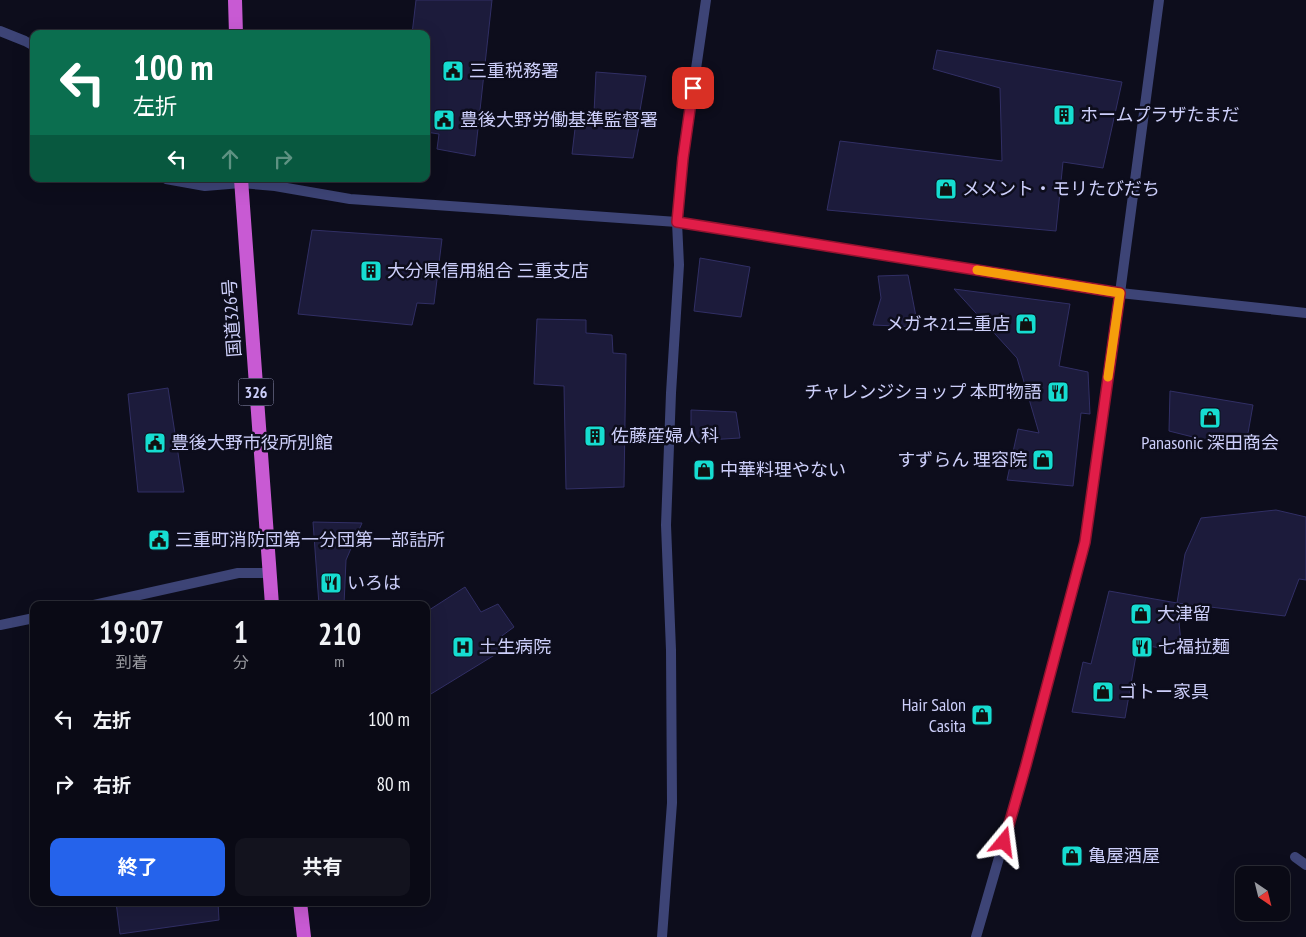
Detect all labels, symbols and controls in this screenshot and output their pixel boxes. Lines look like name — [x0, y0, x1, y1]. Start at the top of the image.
text: 100 m — [133, 44, 214, 90]
icon: left — [50, 50, 115, 115]
public building icon: 三重税務署 — [441, 59, 465, 83]
place label: 三重税務署 — [469, 59, 559, 82]
pin — [672, 67, 714, 109]
icon: arrive — [679, 74, 707, 102]
text: 左折 — [133, 92, 177, 120]
building icon: ホームプラザたまだ — [1052, 103, 1076, 127]
place label: ホームプラザたまだ — [1080, 103, 1240, 126]
public building icon: 豊後大野労働基準監督署 — [432, 108, 456, 132]
place label: 豊後大野労働基準監督署 — [460, 108, 658, 131]
icon: left — [163, 145, 191, 173]
icon: ahead — [216, 145, 244, 173]
icon: right — [269, 145, 297, 173]
shop icon: メメント・モリたびだち — [934, 177, 958, 201]
place label: メメント・モリたびだち — [962, 177, 1160, 200]
building icon: 大分県信用組合 三重支店 — [359, 259, 383, 283]
place label: 大分県信用組合 三重支店 — [387, 259, 589, 282]
street label: 国道326号 — [217, 278, 246, 358]
place label: メガネ21三重店 — [886, 312, 1010, 335]
shop icon: メガネ21三重店 — [1014, 312, 1038, 336]
road number: 326 — [238, 378, 274, 406]
place label: チャレンジショップ 本町物語 — [804, 380, 1042, 403]
restaurant icon: チャレンジショップ 本町物語 — [1046, 380, 1070, 404]
shop icon: Panasonic 深田商会 — [1198, 406, 1222, 430]
building icon: 佐藤産婦人科 — [583, 424, 607, 448]
place label: 佐藤産婦人科 — [611, 424, 719, 447]
public building icon: 豊後大野市役所別館 — [143, 431, 167, 455]
place label: 豊後大野市役所別館 — [171, 431, 333, 454]
place label: Panasonic 深田商会 — [1141, 431, 1279, 454]
place label: すずらん 理容院 — [897, 448, 1027, 471]
shop icon: すずらん 理容院 — [1031, 448, 1055, 472]
shop icon: 中華料理やない — [692, 458, 716, 482]
place label: 中華料理やない — [720, 458, 846, 481]
public building icon: 三重町消防団第一分団第一部詰所 — [147, 528, 171, 552]
place label: 三重町消防団第一分団第一部詰所 — [175, 528, 445, 551]
restaurant icon: いろは — [319, 571, 343, 595]
place label: いろは — [347, 571, 401, 594]
shop icon: 大津留 — [1129, 602, 1153, 626]
place label: 大津留 — [1157, 602, 1211, 625]
text: 19:07 — [99, 612, 164, 651]
text: 1 — [234, 612, 248, 651]
text: 210 — [318, 614, 361, 653]
hospital icon: 土生病院 — [451, 635, 475, 659]
place label: 土生病院 — [479, 635, 551, 658]
restaurant icon: 七福拉麺 — [1130, 635, 1154, 659]
place label: 七福拉麺 — [1158, 635, 1230, 658]
text: m — [334, 651, 345, 671]
text: 到着 — [115, 652, 147, 672]
text: 分 — [233, 652, 249, 672]
shop icon: ゴトー家具 — [1091, 680, 1115, 704]
place label: ゴトー家具 — [1119, 680, 1209, 703]
place label: Hair Salon Casita — [902, 693, 966, 737]
shop icon: Hair Salon Casita — [970, 703, 994, 727]
icon: left — [50, 705, 78, 733]
text: 100 m — [368, 707, 410, 731]
text: 左折 — [93, 708, 131, 732]
icon: right — [50, 770, 78, 798]
text: 80 m — [377, 772, 410, 796]
text: 右折 — [93, 773, 131, 797]
position arrow — [977, 815, 1029, 867]
button: 終了 — [50, 838, 225, 896]
button: 共有 — [235, 838, 410, 896]
shop icon: 亀屋酒屋 — [1060, 844, 1084, 868]
place label: 亀屋酒屋 — [1088, 844, 1160, 867]
north arrow — [1235, 866, 1290, 921]
map controls — [1235, 866, 1290, 921]

